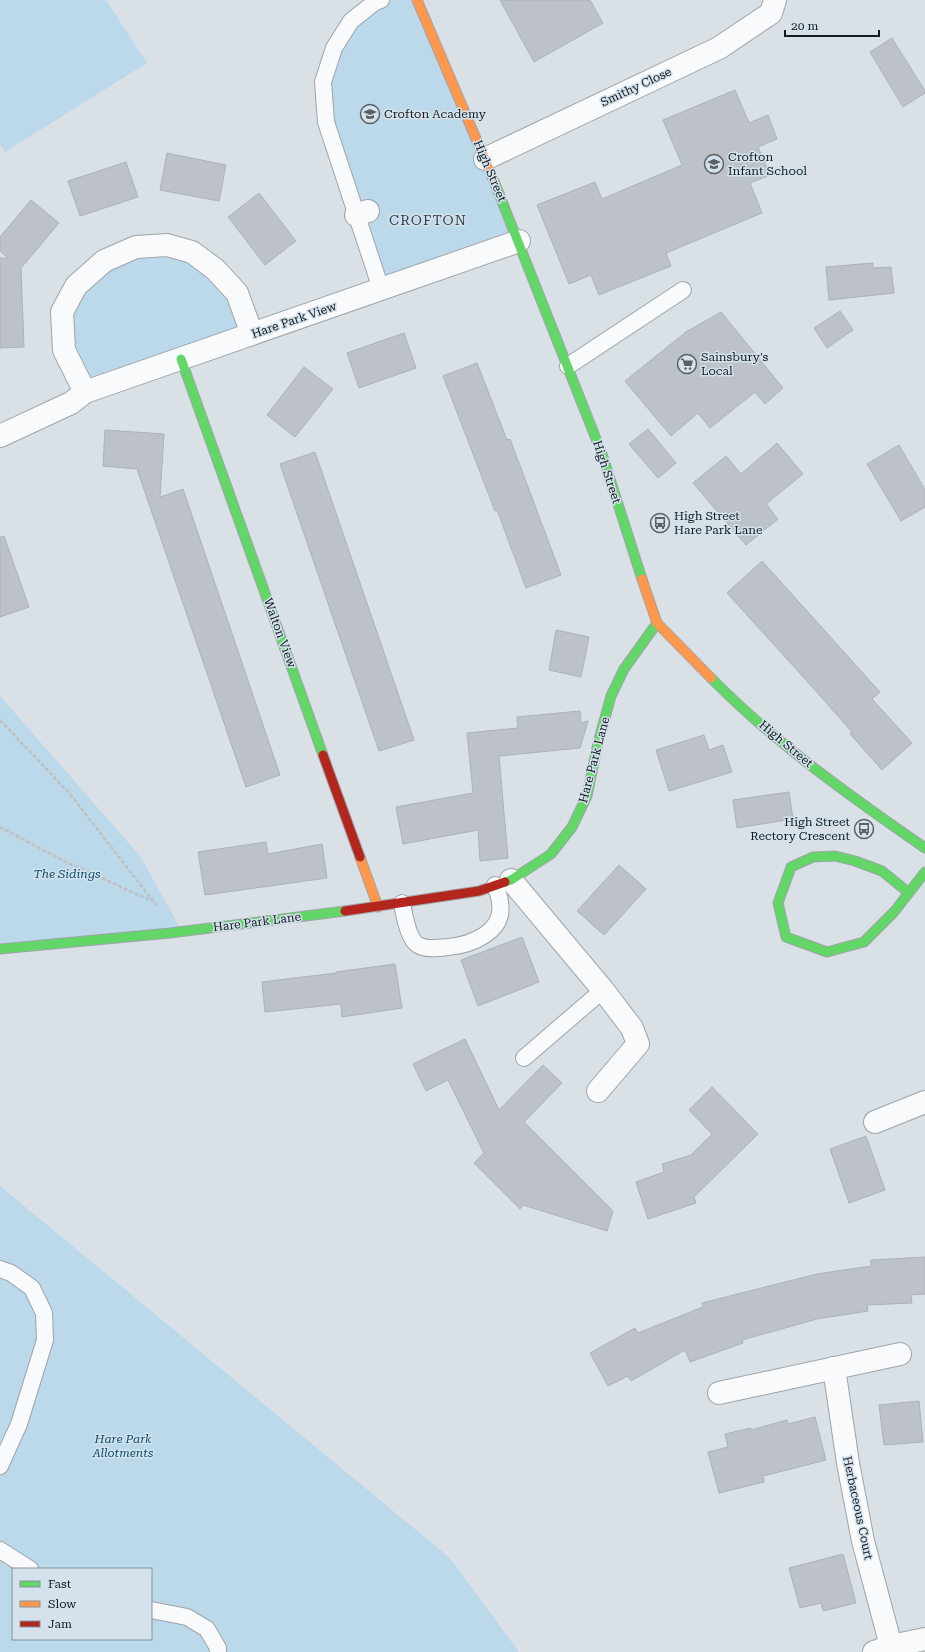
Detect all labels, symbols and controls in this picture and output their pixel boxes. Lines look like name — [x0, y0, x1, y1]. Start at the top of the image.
scale bar — [785, 12, 879, 38]
text: 20 m — [791, 19, 818, 33]
street label: Smithy Close — [598, 64, 674, 109]
school or university icon: Crofton Academy — [359, 103, 381, 125]
place label: Crofton Academy — [384, 107, 487, 121]
street label: High Street — [471, 138, 510, 205]
place label: Crofton Infant School — [728, 150, 807, 178]
school or university icon: Crofton Infant School — [703, 153, 725, 175]
district label: CROFTON — [389, 212, 467, 228]
street label: Hare Park View — [250, 299, 338, 341]
place label: Sainsbury's Local — [701, 350, 769, 378]
supermarket icon: Sainsbury's Local — [676, 353, 698, 375]
street label: High Street — [590, 439, 624, 506]
place label: High Street Hare Park Lane — [674, 509, 763, 537]
bus stop icon: High Street Hare Park Lane — [649, 512, 671, 534]
street label: Walton View — [261, 596, 299, 670]
street label: Hare Park Lane — [576, 715, 612, 805]
street label: High Street — [756, 717, 816, 771]
place label: High Street Rectory Crescent — [750, 815, 851, 843]
bus stop icon: High Street Rectory Crescent — [853, 818, 875, 840]
park label: The Sidings — [33, 867, 101, 881]
street label: Hare Park Lane — [212, 910, 302, 934]
park label: Hare Park Allotments — [92, 1432, 154, 1460]
street label: Herbaceous Court — [840, 1455, 876, 1562]
legend — [12, 1568, 152, 1640]
text: Fast — [48, 1577, 72, 1591]
text: Slow — [48, 1597, 76, 1611]
text: Jam — [48, 1617, 72, 1631]

